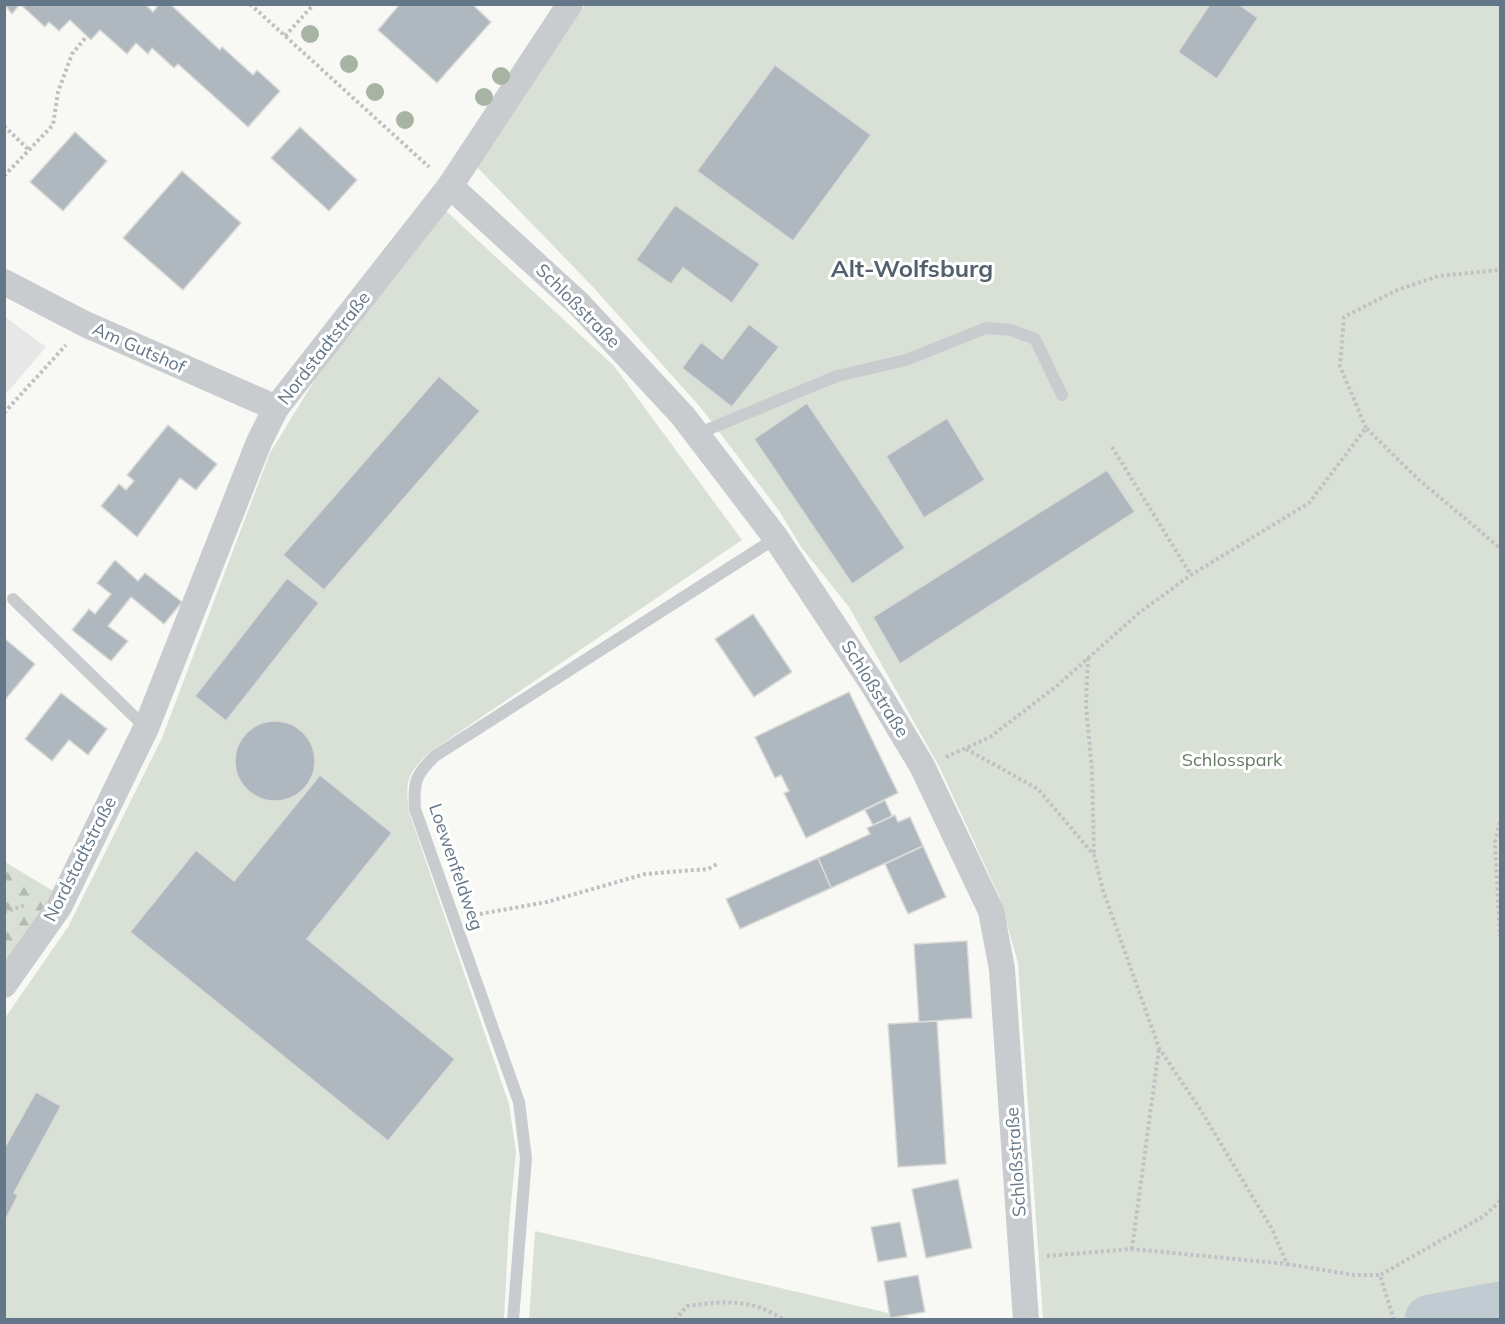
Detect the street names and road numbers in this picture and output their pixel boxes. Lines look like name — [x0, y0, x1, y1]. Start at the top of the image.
street label: Schloßstraße — [531, 259, 625, 353]
street label: Nordstadtstraße — [272, 286, 375, 409]
street label: Am Gutshof — [89, 317, 190, 379]
street label: Schloßstraße — [836, 636, 914, 742]
street label: Nordstadtstraße — [38, 792, 121, 925]
street label: Loewenfeldweg — [424, 801, 489, 933]
street label: Schloßstraße — [1000, 1106, 1031, 1218]

